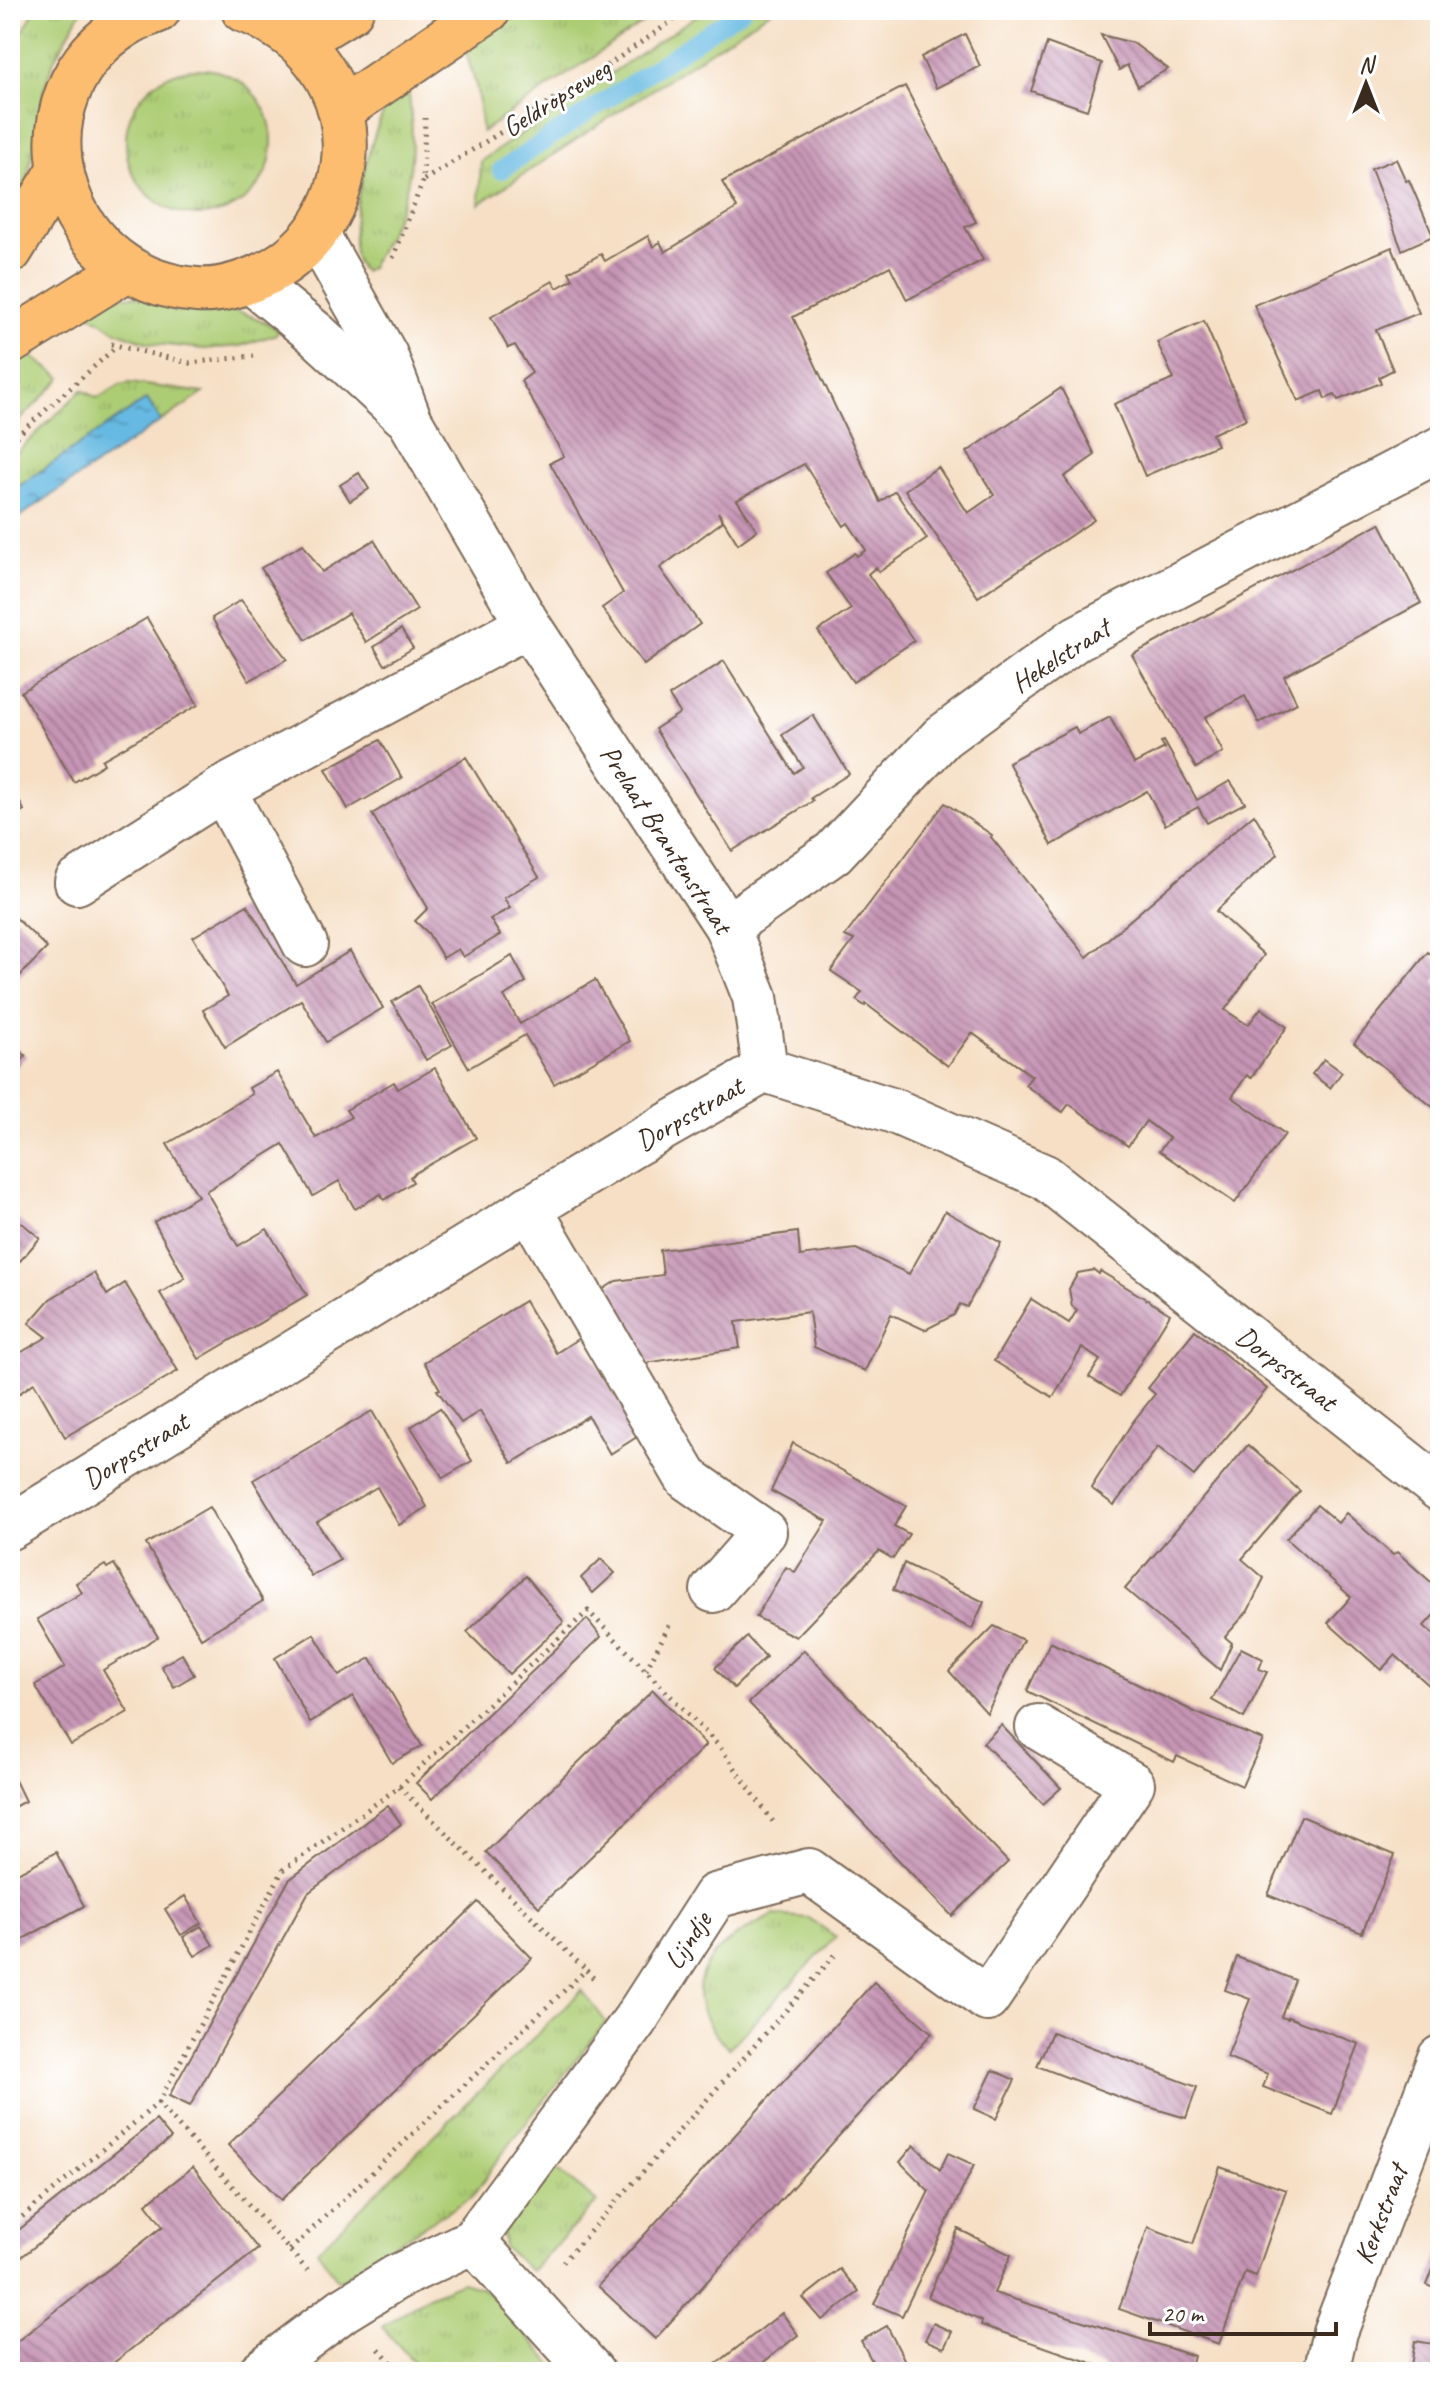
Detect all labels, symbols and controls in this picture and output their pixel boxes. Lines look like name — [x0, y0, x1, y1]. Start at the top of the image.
north arrow — [1326, 44, 1406, 124]
street label: Geldropseweg — [495, 50, 618, 144]
text: N — [1359, 51, 1376, 79]
street label: Hekelstraat — [1004, 609, 1119, 700]
street label: Prelaat Brantenstraat — [593, 738, 742, 942]
street label: Dorpsstraat — [629, 1067, 752, 1158]
street label: Dorpsstraat — [1229, 1318, 1346, 1420]
street label: Dorpsstraat — [76, 1403, 197, 1497]
street label: Lijndje — [656, 1903, 720, 1976]
street label: Kerkstraat — [1346, 2156, 1417, 2269]
scale bar — [1150, 2286, 1336, 2336]
text: 20 m — [1162, 2299, 1205, 2329]

